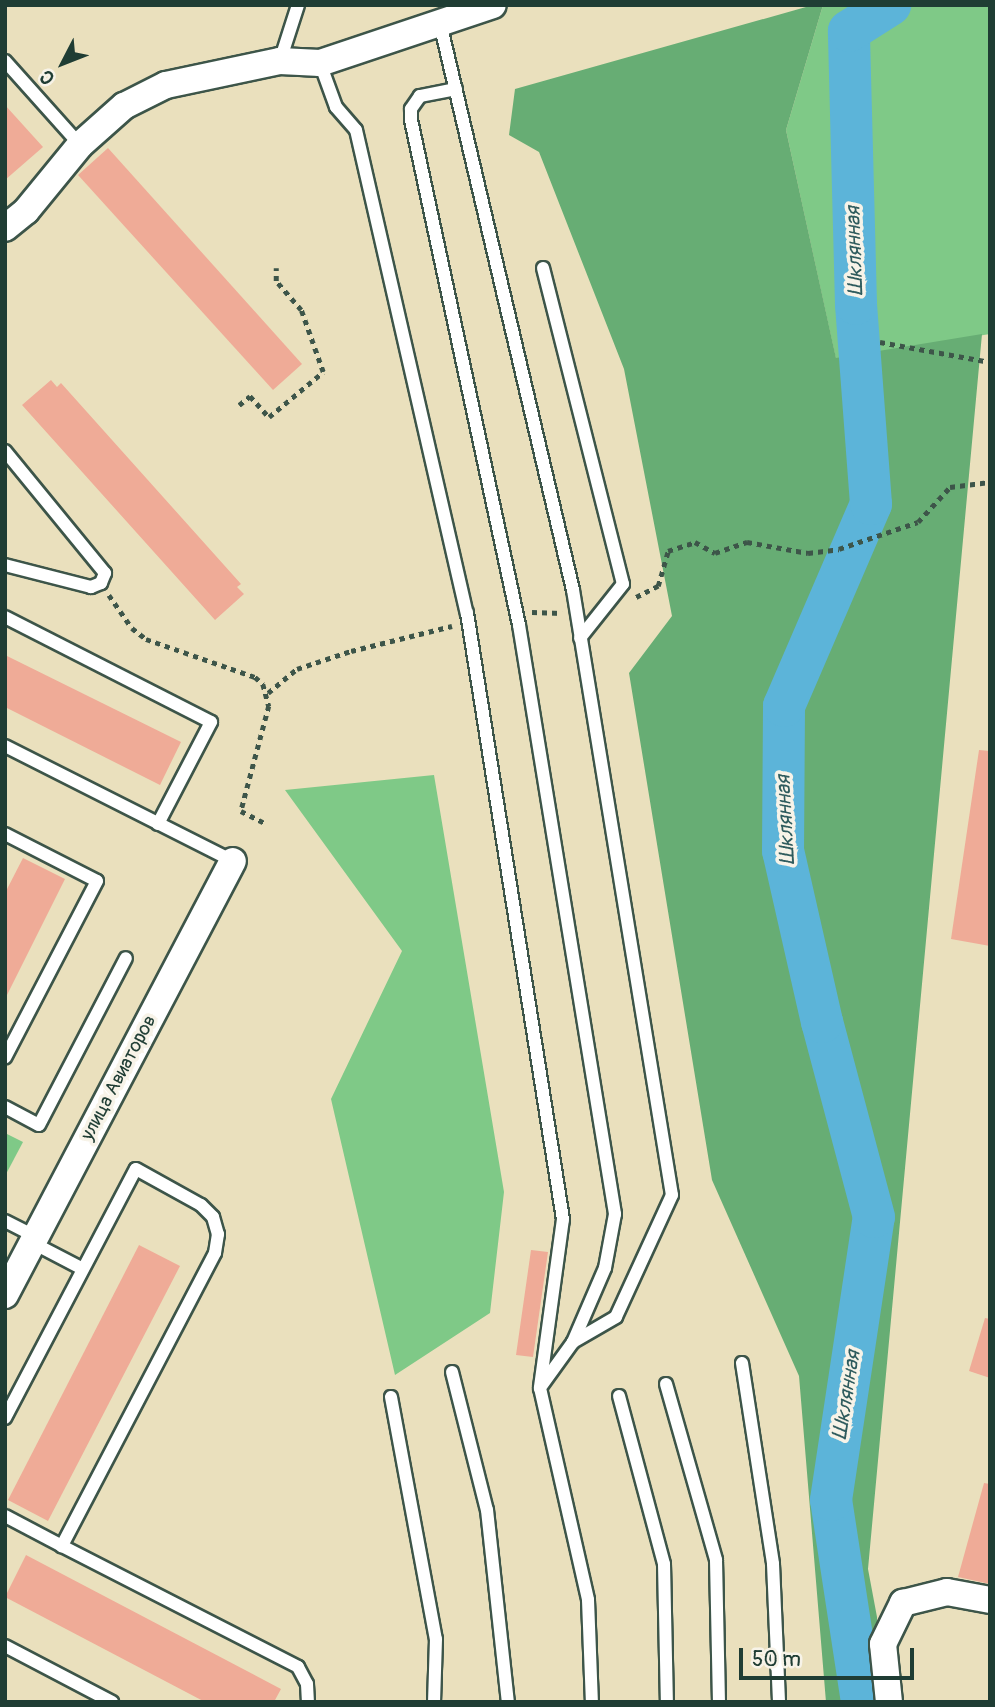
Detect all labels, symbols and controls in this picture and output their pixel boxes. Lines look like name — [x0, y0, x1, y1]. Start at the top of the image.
north arrow — [28, 28, 98, 98]
text: С — [35, 65, 60, 89]
water label: Шклянная — [841, 206, 869, 296]
water label: Шклянная — [771, 775, 801, 865]
street label: улица Авиаторов — [76, 1011, 162, 1145]
water label: Шклянная — [828, 1349, 866, 1441]
scale bar — [743, 1634, 918, 1678]
text: 50 m — [752, 1646, 801, 1673]

